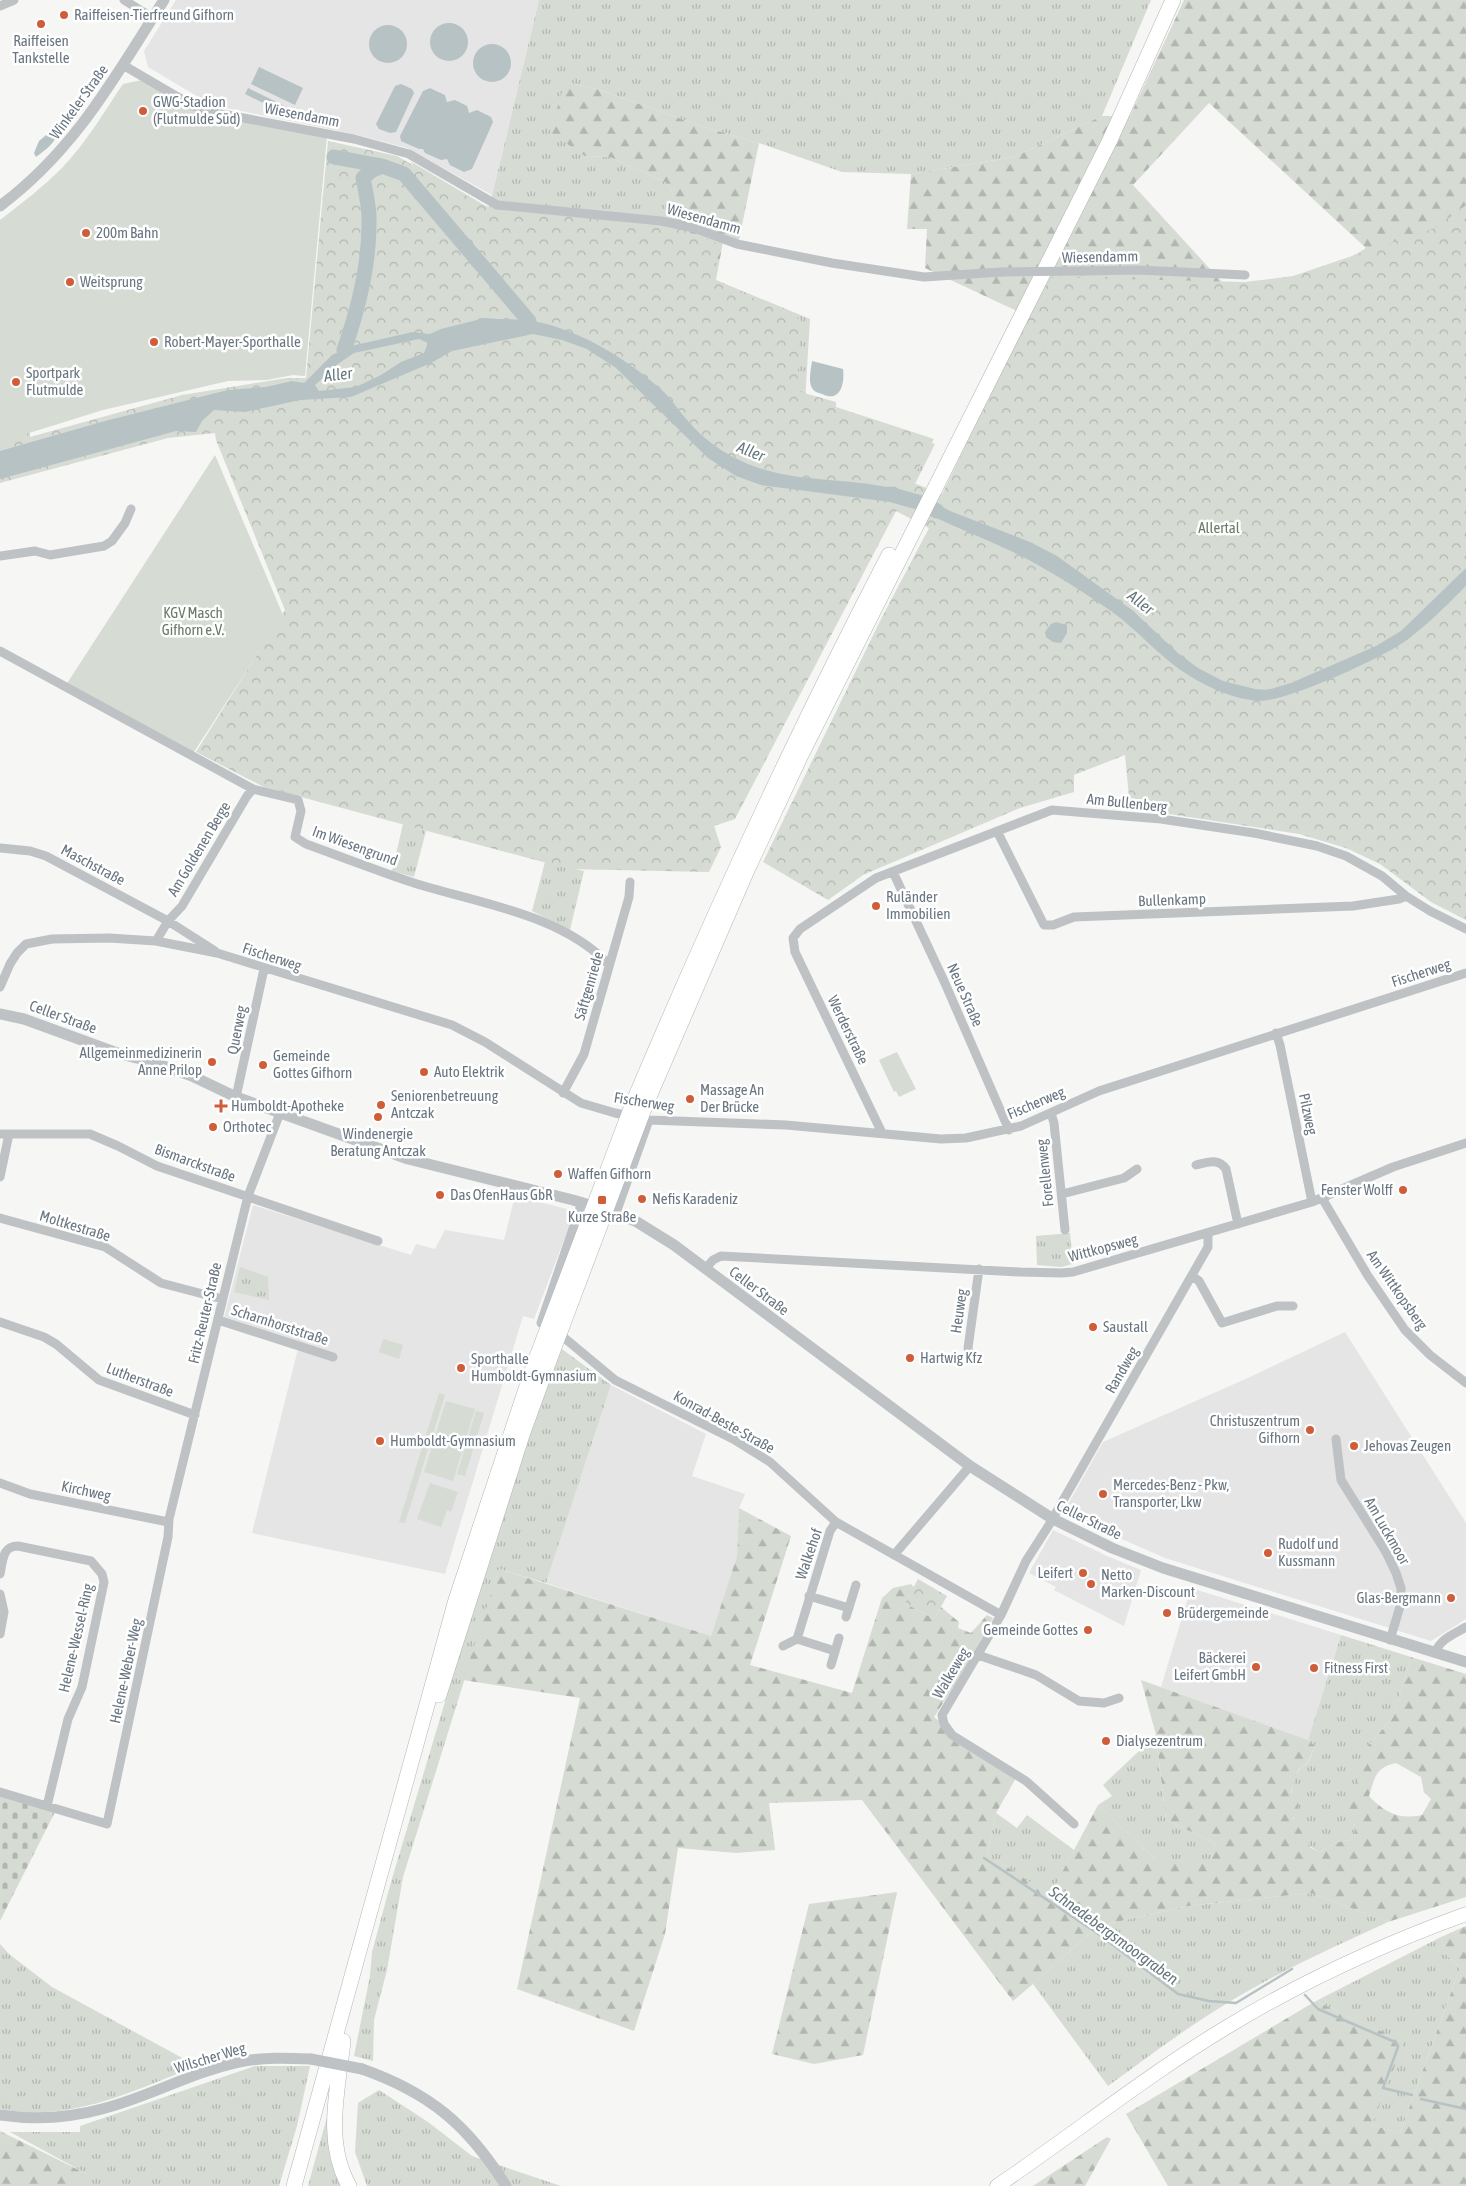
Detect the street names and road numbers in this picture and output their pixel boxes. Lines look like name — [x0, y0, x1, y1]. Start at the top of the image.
street label: Winkeler Straße — [46, 61, 111, 142]
street label: Wiesendamm — [263, 99, 341, 130]
street label: Wiesendamm — [665, 200, 743, 237]
street label: Wiesendamm — [1062, 247, 1138, 266]
street label: Am Bullenberg — [1086, 790, 1169, 815]
street label: Am Goldenen Berge — [164, 798, 234, 899]
street label: Im Wiesengrund — [310, 822, 400, 869]
street label: Maschstraße — [58, 841, 128, 889]
street label: Bullenkamp — [1138, 890, 1206, 909]
street label: Fischerweg — [241, 939, 304, 974]
street label: Säftgenriede — [571, 949, 606, 1022]
street label: Fischerweg — [1389, 955, 1453, 990]
street label: Neue Straße — [944, 961, 987, 1029]
street label: Werderstraße — [824, 993, 873, 1067]
street label: Celler Straße — [27, 997, 99, 1037]
street label: Querweg — [223, 1004, 250, 1056]
street label: Fischerweg — [1004, 1083, 1068, 1122]
street label: Fischerweg — [613, 1088, 676, 1115]
street label: Pilzweg — [1296, 1092, 1321, 1137]
street label: Forellenweg — [1032, 1138, 1057, 1208]
street label: Bismarckstraße — [152, 1140, 238, 1185]
street label: Moltkestraße — [38, 1207, 113, 1244]
street label: Wittkopsweg — [1066, 1230, 1140, 1265]
street label: Am Wittkopsberg — [1364, 1247, 1431, 1333]
street label: Fritz-Reuter-Straße — [185, 1260, 224, 1365]
street label: Celler Straße — [726, 1263, 793, 1319]
street label: Heuweg — [947, 1287, 970, 1334]
street label: Scharnhorststraße — [230, 1301, 331, 1348]
street label: Randweg — [1101, 1343, 1142, 1396]
street label: Lutherstraße — [104, 1359, 176, 1400]
street label: Konrad-Beste-Straße — [671, 1387, 778, 1456]
street label: Kirchweg — [60, 1477, 113, 1504]
street label: Am Luckmoor — [1361, 1494, 1414, 1568]
street label: Celler Straße — [1054, 1497, 1125, 1543]
street label: Walkehof — [792, 1526, 825, 1582]
street label: Helene-Wessel-Ring — [55, 1581, 96, 1694]
street label: Helene-Weber-Weg — [106, 1616, 145, 1725]
street label: Walkeweg — [929, 1644, 973, 1701]
street label: Wilscher Weg — [172, 2039, 248, 2076]

